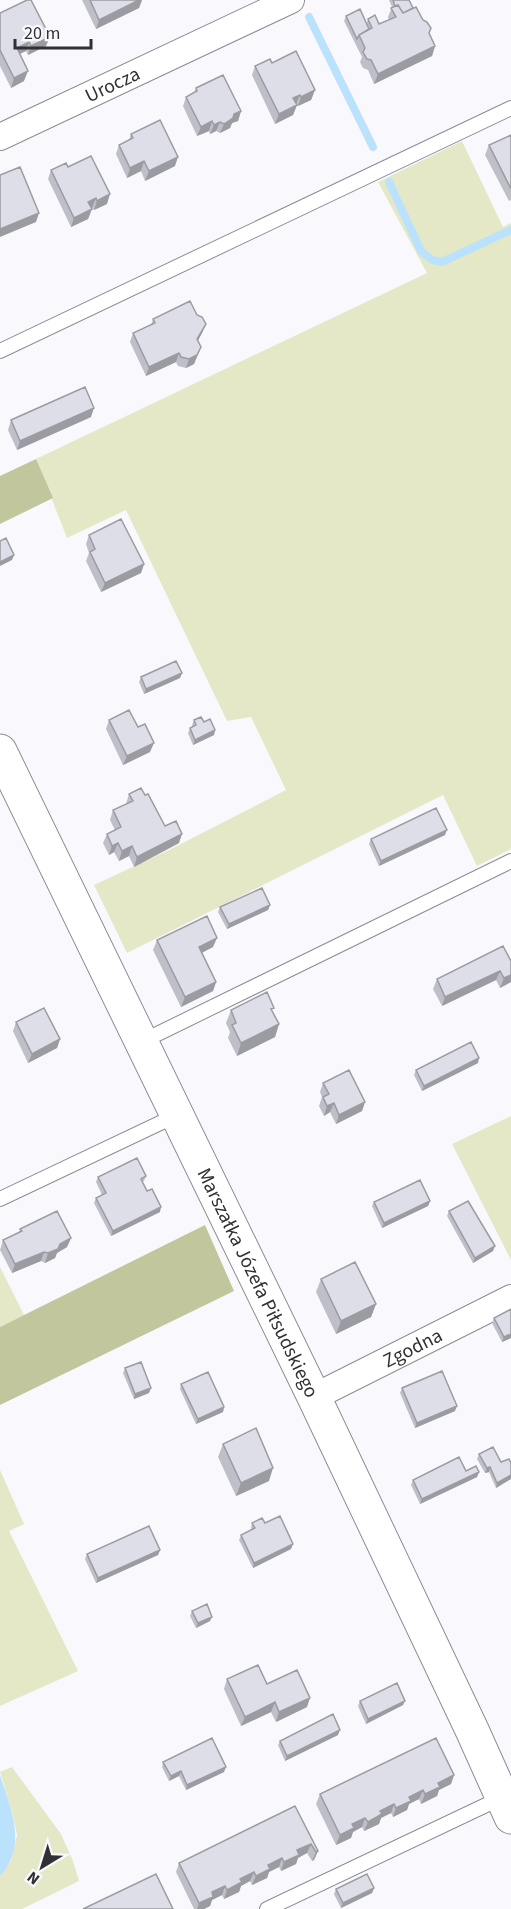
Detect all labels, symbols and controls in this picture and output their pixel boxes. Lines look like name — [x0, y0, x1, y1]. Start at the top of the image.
scale bar — [15, 12, 92, 50]
text: 20 m — [24, 21, 60, 46]
street label: Urocza — [81, 60, 145, 110]
street label: Marszałka Józefa Piłsudskiego — [190, 1163, 325, 1402]
street label: Zgodna — [378, 1322, 447, 1375]
north arrow — [12, 1837, 72, 1897]
text: N — [22, 1866, 44, 1890]

